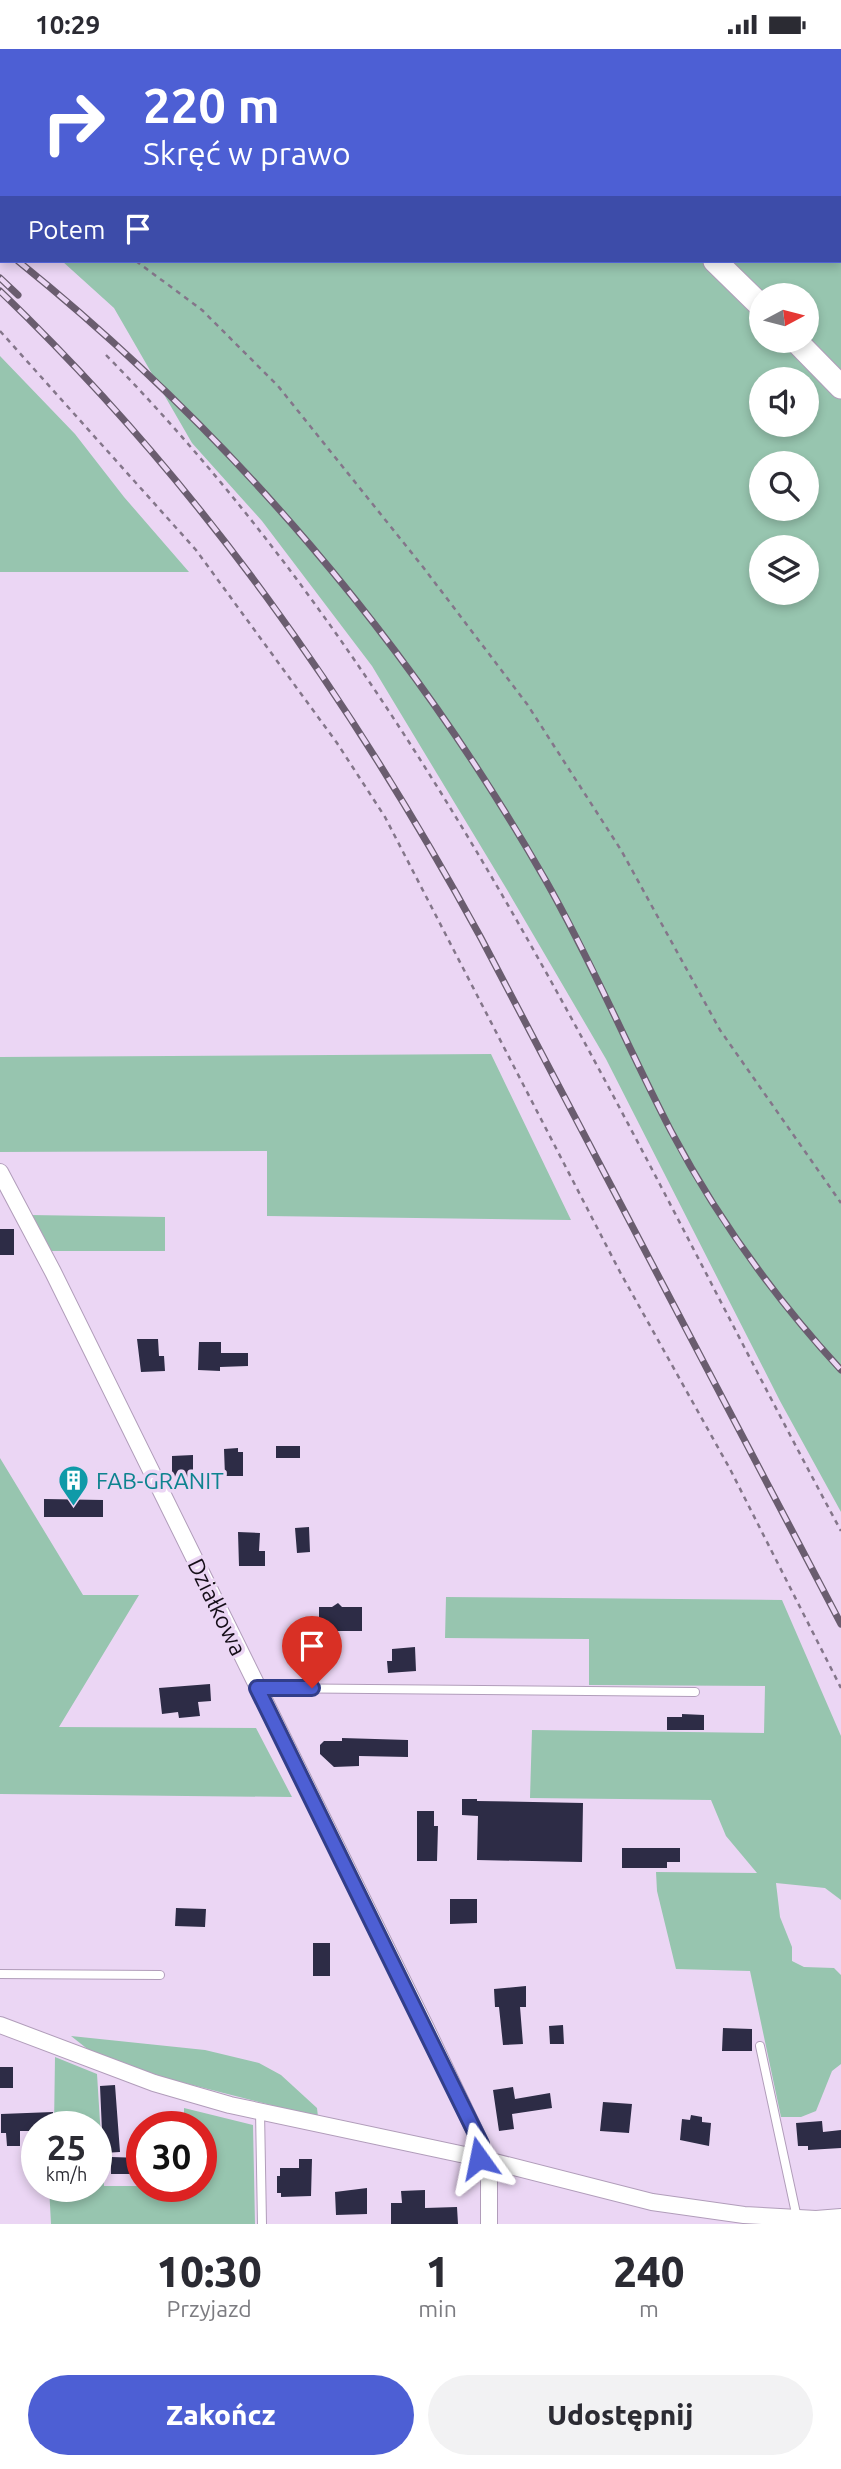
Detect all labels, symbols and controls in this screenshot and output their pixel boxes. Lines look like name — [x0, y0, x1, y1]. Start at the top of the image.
text: 10:29 — [35, 10, 100, 39]
icon: right — [28, 77, 119, 168]
text: 220 m — [143, 77, 280, 132]
text: Skręć w prawo — [143, 135, 351, 171]
icon: arrive — [119, 210, 157, 248]
text: Potem — [28, 215, 105, 244]
north arrow — [749, 283, 819, 353]
map controls — [749, 283, 819, 605]
button: sound — [749, 367, 819, 437]
button: search — [749, 451, 819, 521]
button: layers — [749, 535, 819, 605]
building icon: FAB-GRANIT — [56, 1464, 90, 1508]
place label: FAB-GRANIT — [96, 1468, 224, 1493]
street label: Działkowa — [183, 1554, 252, 1659]
pin — [282, 1616, 342, 1688]
icon: arrive — [293, 1627, 331, 1665]
speed limit sign: 30 — [126, 2111, 217, 2202]
position arrow — [442, 2121, 516, 2195]
text: 25 — [47, 2127, 86, 2167]
text: km/h — [46, 2164, 87, 2184]
text: 10:30 — [157, 2248, 262, 2295]
text: 1 — [426, 2248, 449, 2295]
text: 240 — [613, 2248, 684, 2295]
text: Przyjazd — [166, 2296, 252, 2321]
text: min — [418, 2296, 457, 2321]
text: m — [639, 2296, 659, 2321]
button: Zakończ — [28, 2375, 414, 2455]
button: Udostępnij — [428, 2375, 813, 2455]

